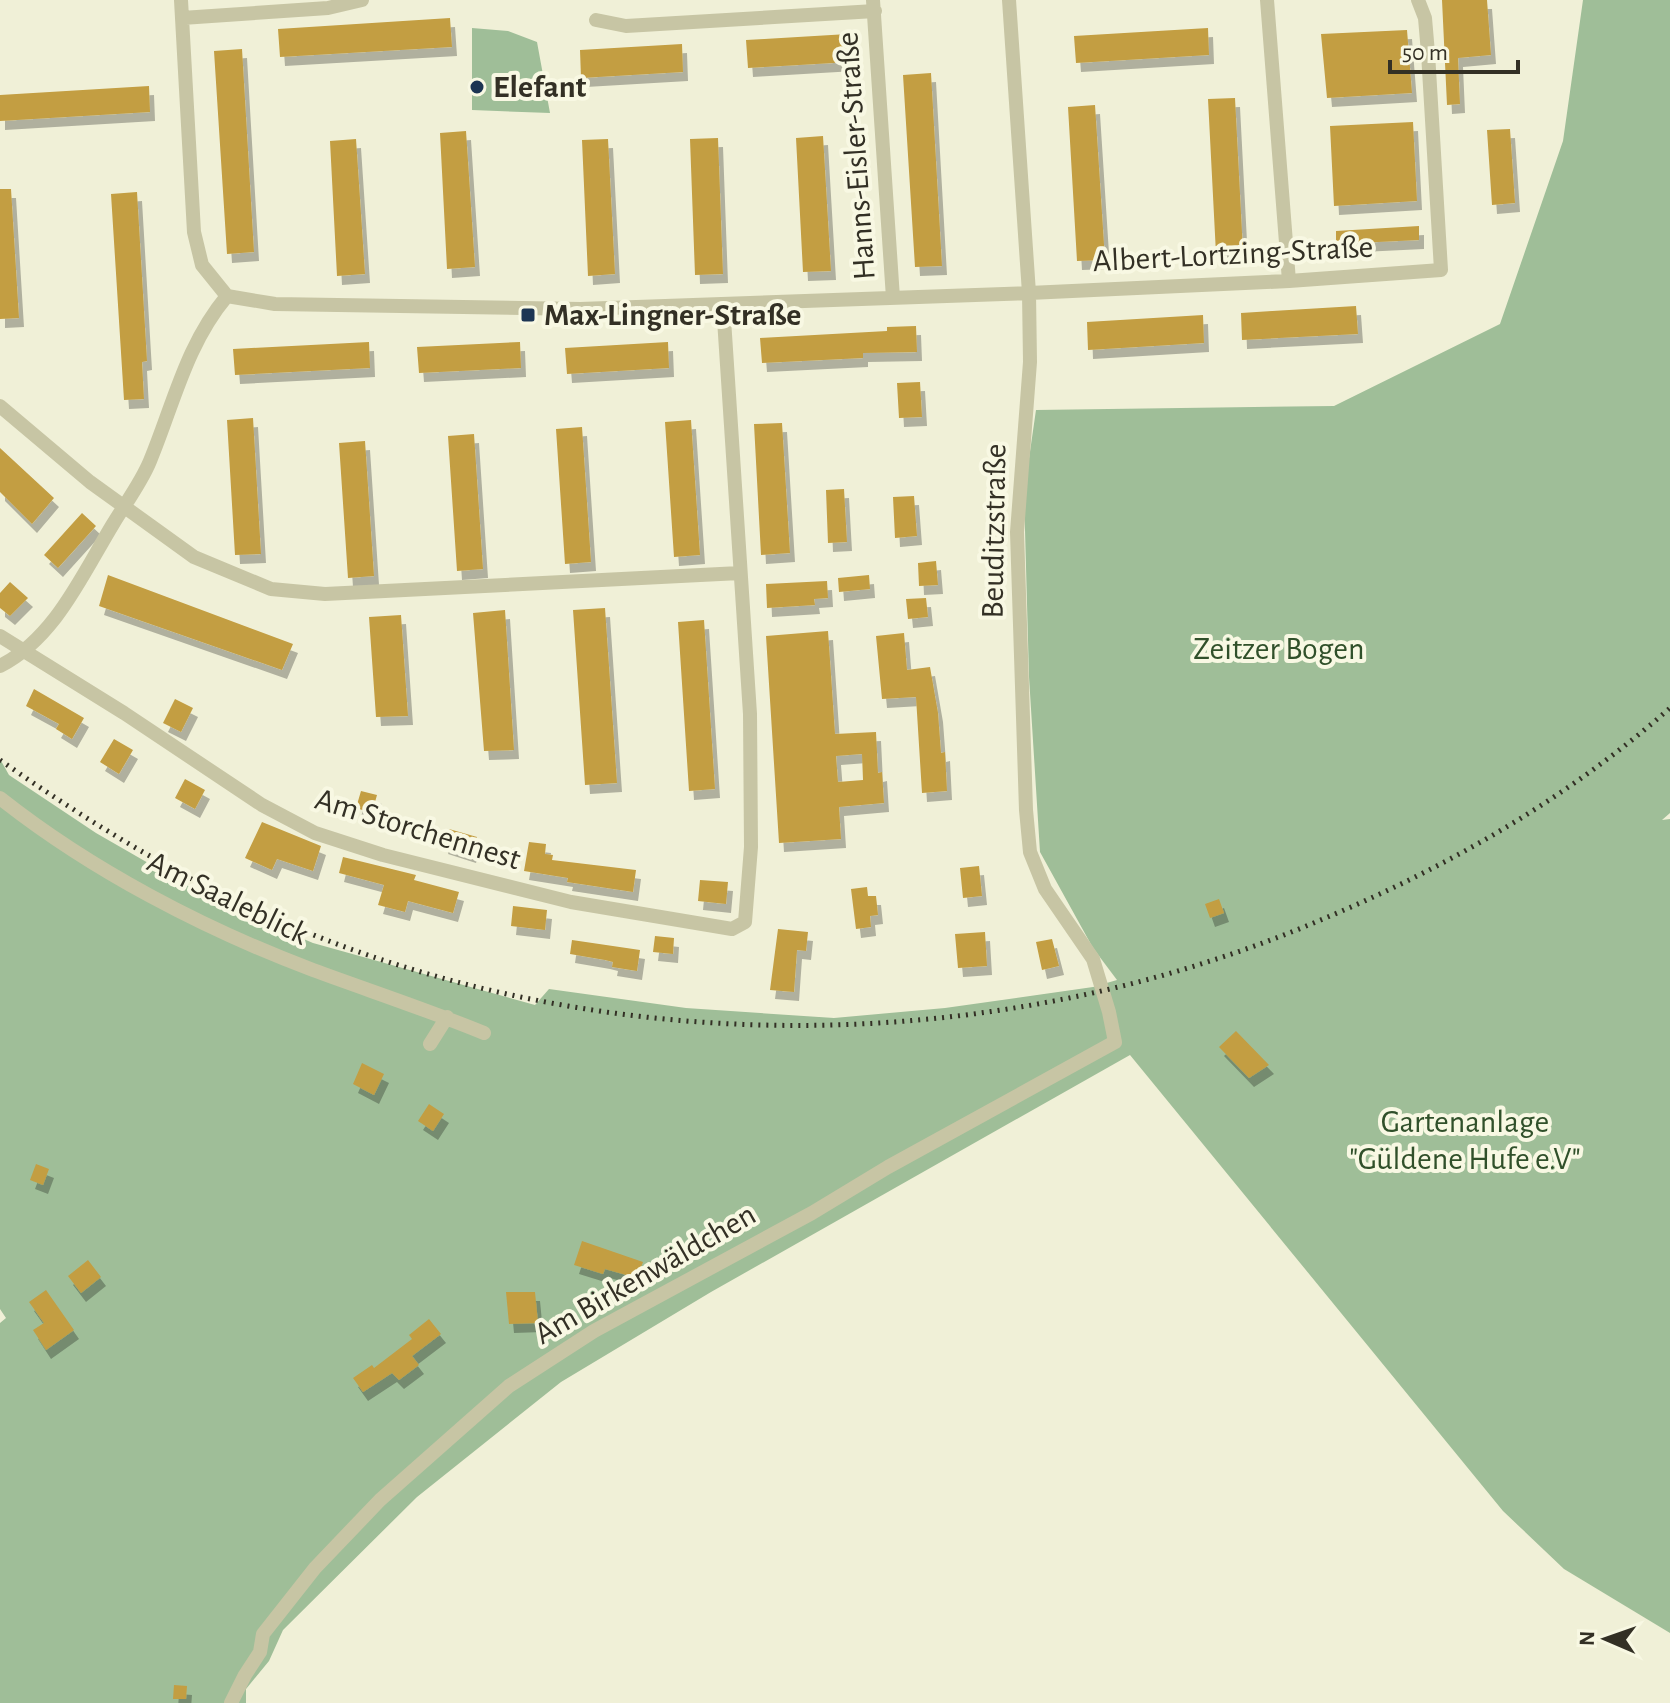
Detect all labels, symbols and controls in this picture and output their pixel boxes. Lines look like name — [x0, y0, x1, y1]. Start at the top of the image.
scale bar — [1390, 24, 1518, 74]
street label: Hanns-Eisler-Straße — [831, 31, 881, 281]
text: 50 m — [1402, 41, 1448, 65]
place label: Elefant — [493, 71, 587, 103]
marker: Elefant — [468, 78, 486, 96]
street label: Albert-Lortzing-Straße — [1092, 231, 1374, 277]
place label: Max-Lingner-Straße — [544, 299, 801, 331]
marker: Max-Lingner-Straße — [519, 306, 537, 324]
street label: Beuditzstraße — [976, 443, 1012, 619]
park label: Zeitzer Bogen — [1193, 633, 1365, 665]
street label: Am Storchennest — [312, 783, 524, 875]
street label: Am Saaleblick — [142, 845, 314, 951]
park label: Gartenanlage "Güldene Hufe e.V" — [1349, 1106, 1581, 1175]
street label: Am Birkenwäldchen — [529, 1198, 761, 1350]
north arrow — [1566, 1599, 1646, 1679]
text: N — [1576, 1630, 1598, 1646]

